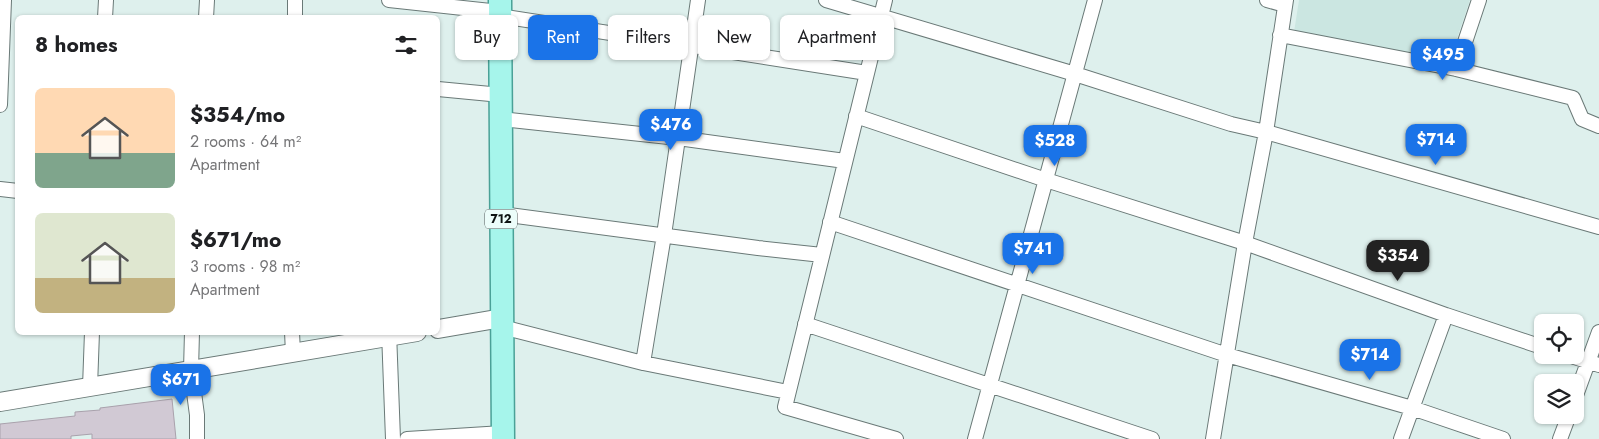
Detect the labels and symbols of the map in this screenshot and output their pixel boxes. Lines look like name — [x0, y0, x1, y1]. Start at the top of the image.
pin: $495 — [1413, 38, 1473, 81]
pin: $476 — [641, 108, 701, 151]
pin: $528 — [1025, 124, 1085, 167]
pin: $714 — [1406, 124, 1466, 166]
road number: 712 — [485, 210, 517, 228]
pin: $741 — [1003, 232, 1063, 275]
pin: $354 — [1368, 240, 1428, 282]
pin: $714 — [1340, 338, 1400, 381]
pin: $671 — [151, 364, 211, 406]

